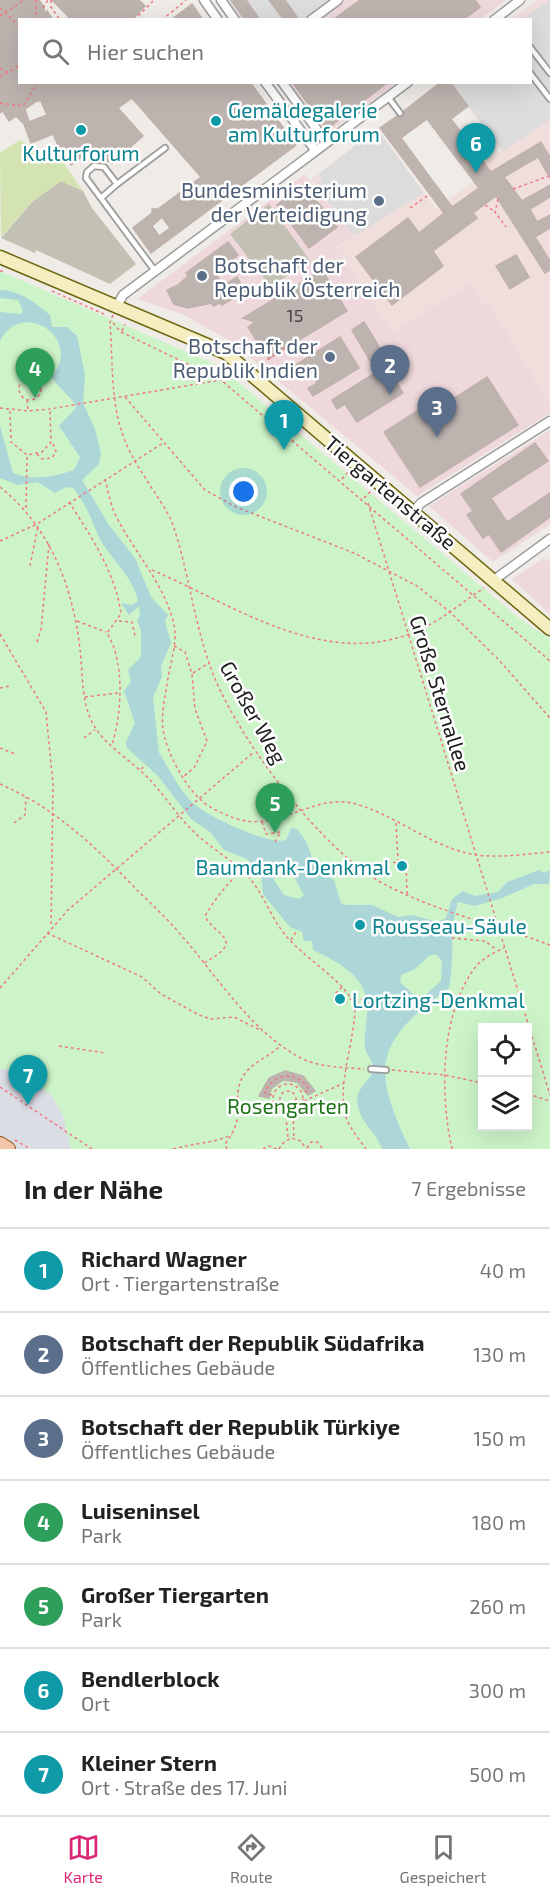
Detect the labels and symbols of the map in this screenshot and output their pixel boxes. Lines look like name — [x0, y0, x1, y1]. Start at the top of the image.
place label: Gemäldegalerie am Kulturforum — [228, 97, 380, 146]
marker: Gemäldegalerie am Kulturforum — [209, 114, 223, 128]
marker: Kulturforum — [74, 123, 88, 137]
pin: 6 — [456, 124, 496, 173]
place label: Kulturforum — [22, 140, 140, 165]
place label: Bundesministerium der Verteidigung — [181, 177, 367, 226]
marker: Bundesministerium der Verteidigung — [372, 194, 386, 208]
place label: Botschaft der Republik Österreich — [214, 252, 400, 301]
marker: Botschaft der Republik Österreich — [195, 269, 209, 283]
house number: 15 — [287, 304, 303, 326]
place label: Botschaft der Republik Indien — [173, 333, 319, 382]
pin: 2 — [370, 346, 410, 395]
pin: 4 — [15, 348, 54, 398]
marker: Botschaft der Republik Indien — [323, 350, 337, 364]
pin: 3 — [418, 388, 456, 437]
pin: 1 — [264, 400, 304, 450]
street label: Tiergartenstraße — [320, 430, 462, 554]
your location — [229, 477, 258, 506]
street label: Große Sternallee — [405, 612, 477, 774]
street label: Großer Weg — [216, 656, 293, 768]
pin: 5 — [256, 784, 294, 833]
place label: Baumdank-Denkmal — [195, 854, 391, 879]
marker: Baumdank-Denkmal — [395, 859, 409, 873]
place label: Rousseau-Säule — [372, 913, 527, 938]
marker: Rousseau-Säule — [353, 918, 367, 932]
place label: Lortzing-Denkmal — [352, 987, 525, 1012]
marker: Lortzing-Denkmal — [333, 992, 347, 1006]
pin: 7 — [9, 1056, 48, 1105]
park label: Rosengarten — [227, 1093, 349, 1118]

